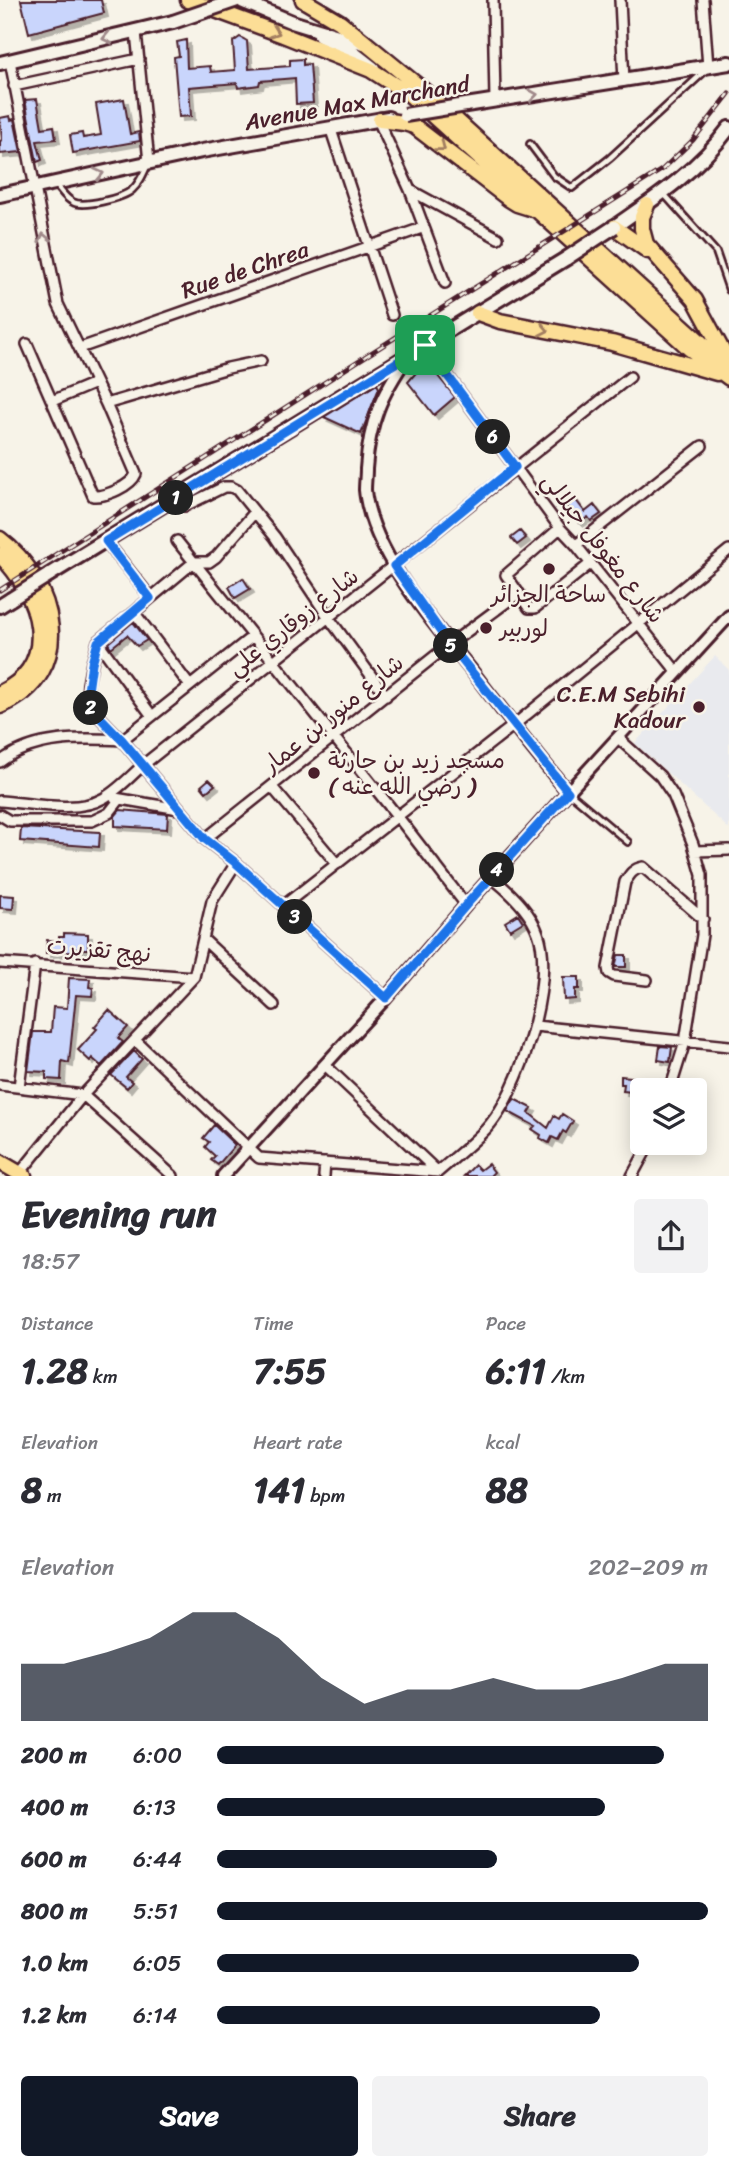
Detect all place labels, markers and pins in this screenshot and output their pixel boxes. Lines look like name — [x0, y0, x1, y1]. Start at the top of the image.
pin — [395, 315, 455, 375]
pin: 6 — [476, 420, 510, 454]
pin: 1 — [158, 480, 194, 516]
marker: ساحة الجزائر — [541, 561, 557, 577]
place label: ساحة الجزائر — [490, 574, 606, 615]
place label: لوربير — [498, 608, 548, 649]
marker: لوربير — [478, 620, 494, 636]
pin: 5 — [434, 628, 468, 664]
place label: C.E.M Sebihi Kadour — [557, 674, 687, 741]
pin: 2 — [74, 690, 108, 726]
marker: C.E.M Sebihi Kadour — [691, 699, 707, 715]
place label: مسجد زيد بن حارثة ( رضي الله عنه ) — [328, 740, 505, 807]
marker: مسجد زيد بن حارثة ( رضي الله عنه ) — [306, 765, 322, 781]
pin: 4 — [480, 852, 514, 888]
pin: 3 — [278, 900, 312, 934]

